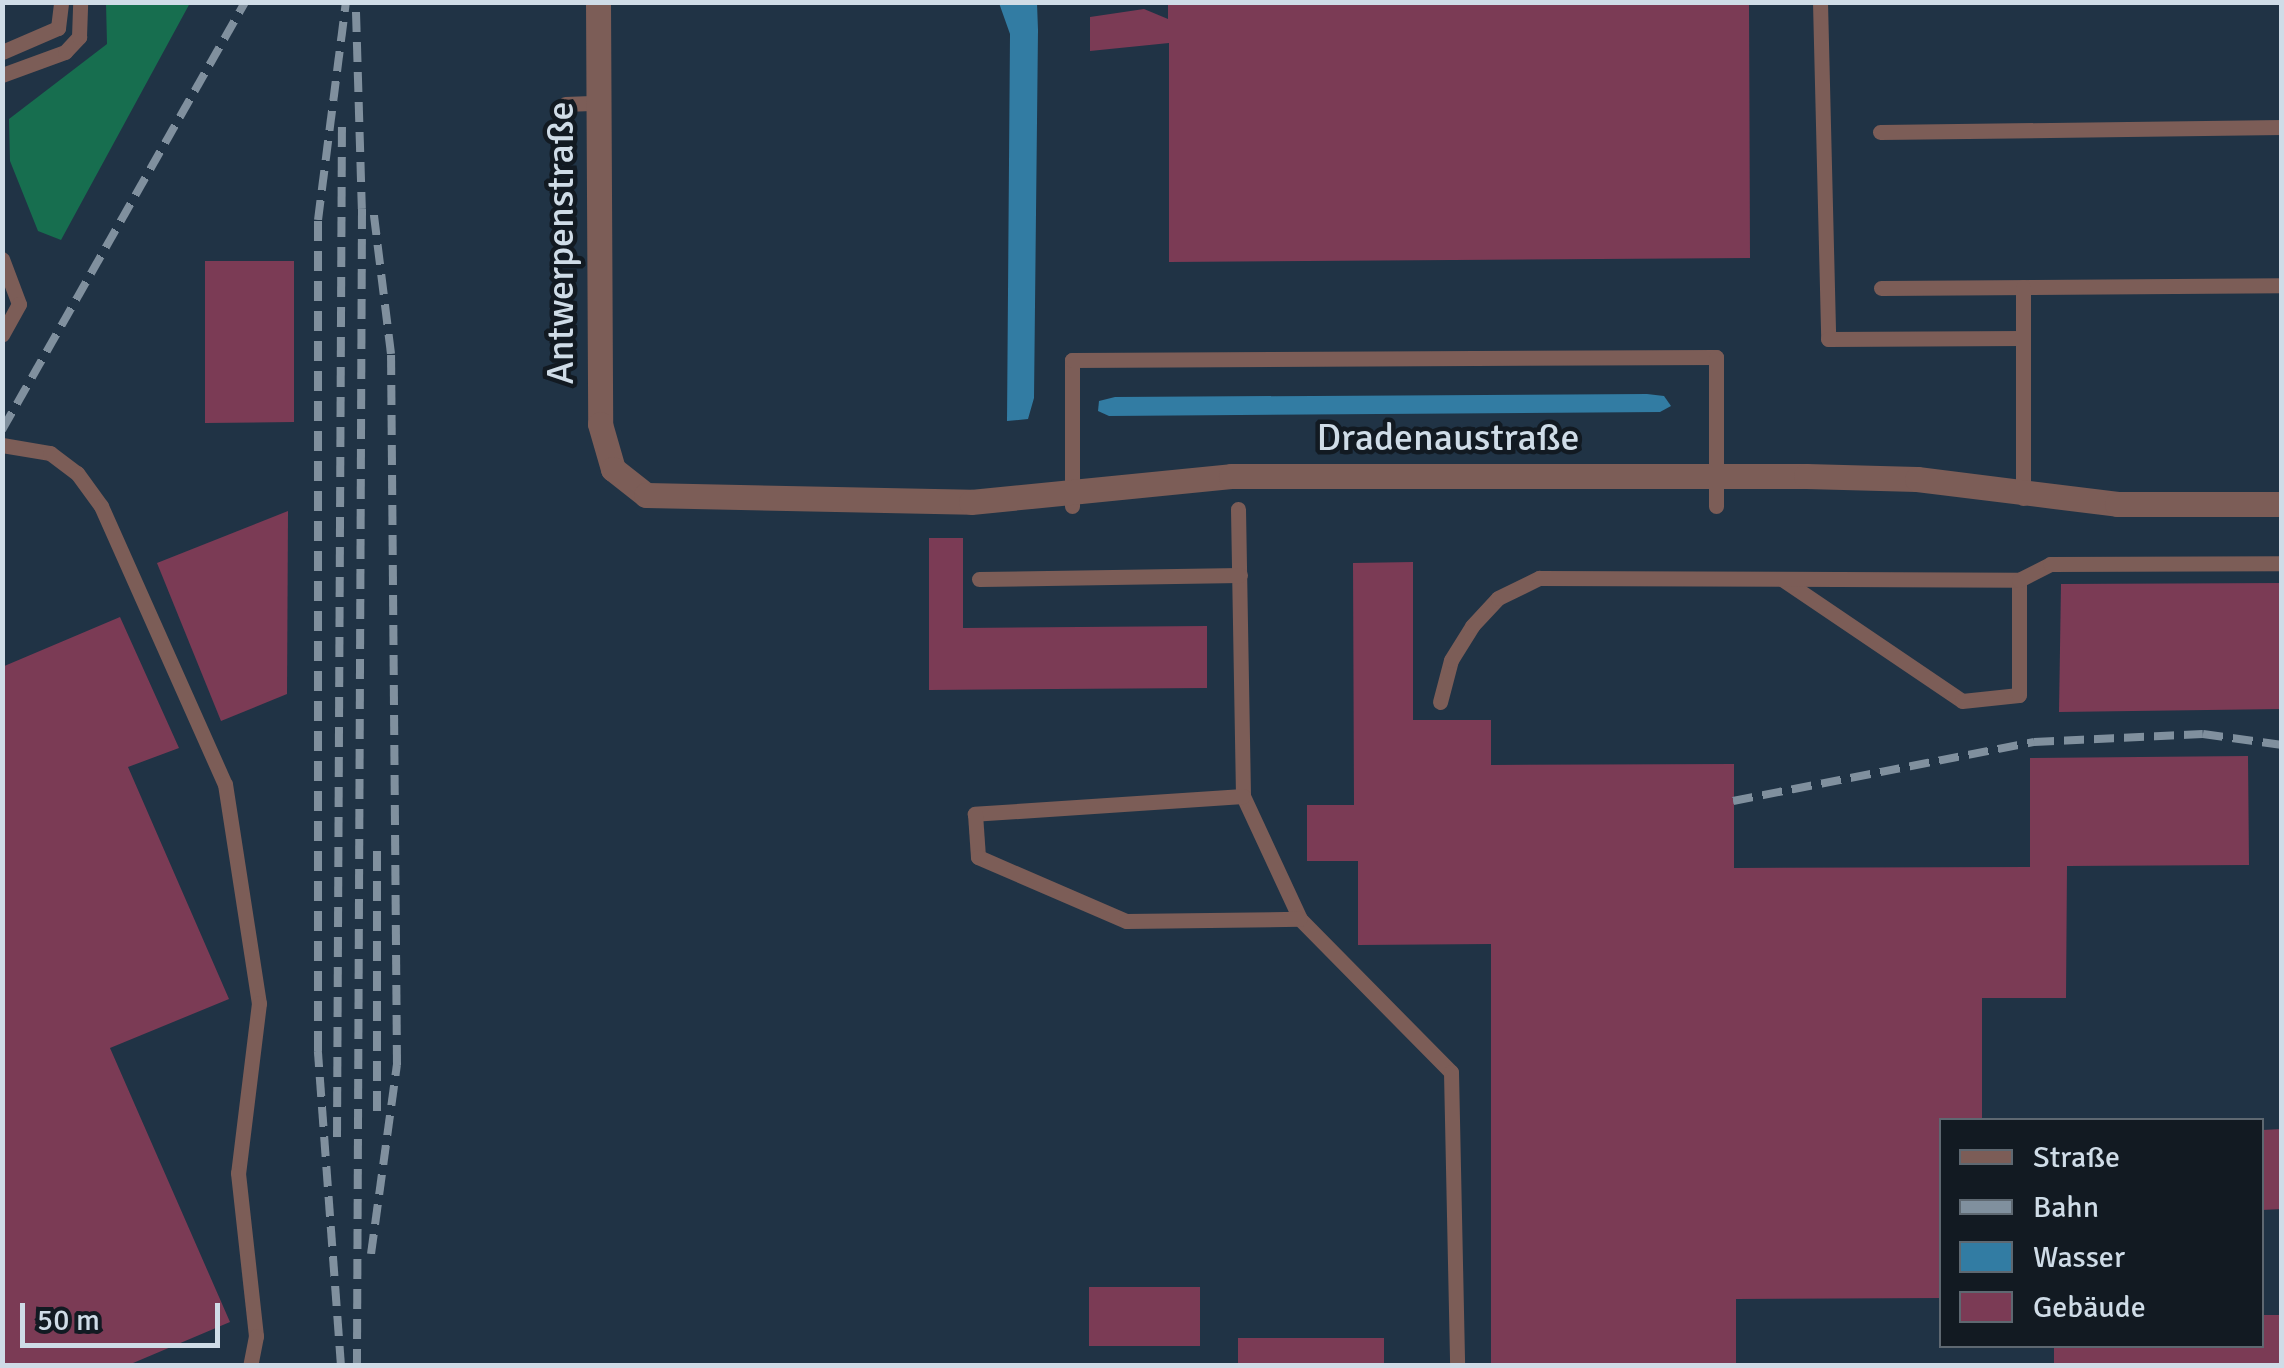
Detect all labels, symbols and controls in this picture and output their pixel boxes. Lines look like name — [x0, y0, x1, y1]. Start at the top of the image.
street label: Antwerpenstraße — [538, 101, 584, 385]
street label: Dradenaustraße — [1316, 415, 1580, 461]
legend — [1939, 1118, 2264, 1348]
text: Straße — [2033, 1139, 2120, 1176]
text: Bahn — [2033, 1189, 2099, 1226]
text: Wasser — [2033, 1239, 2125, 1276]
scale bar — [25, 1283, 225, 1345]
text: Gebäude — [2033, 1289, 2146, 1326]
text: 50 m — [37, 1302, 100, 1339]

